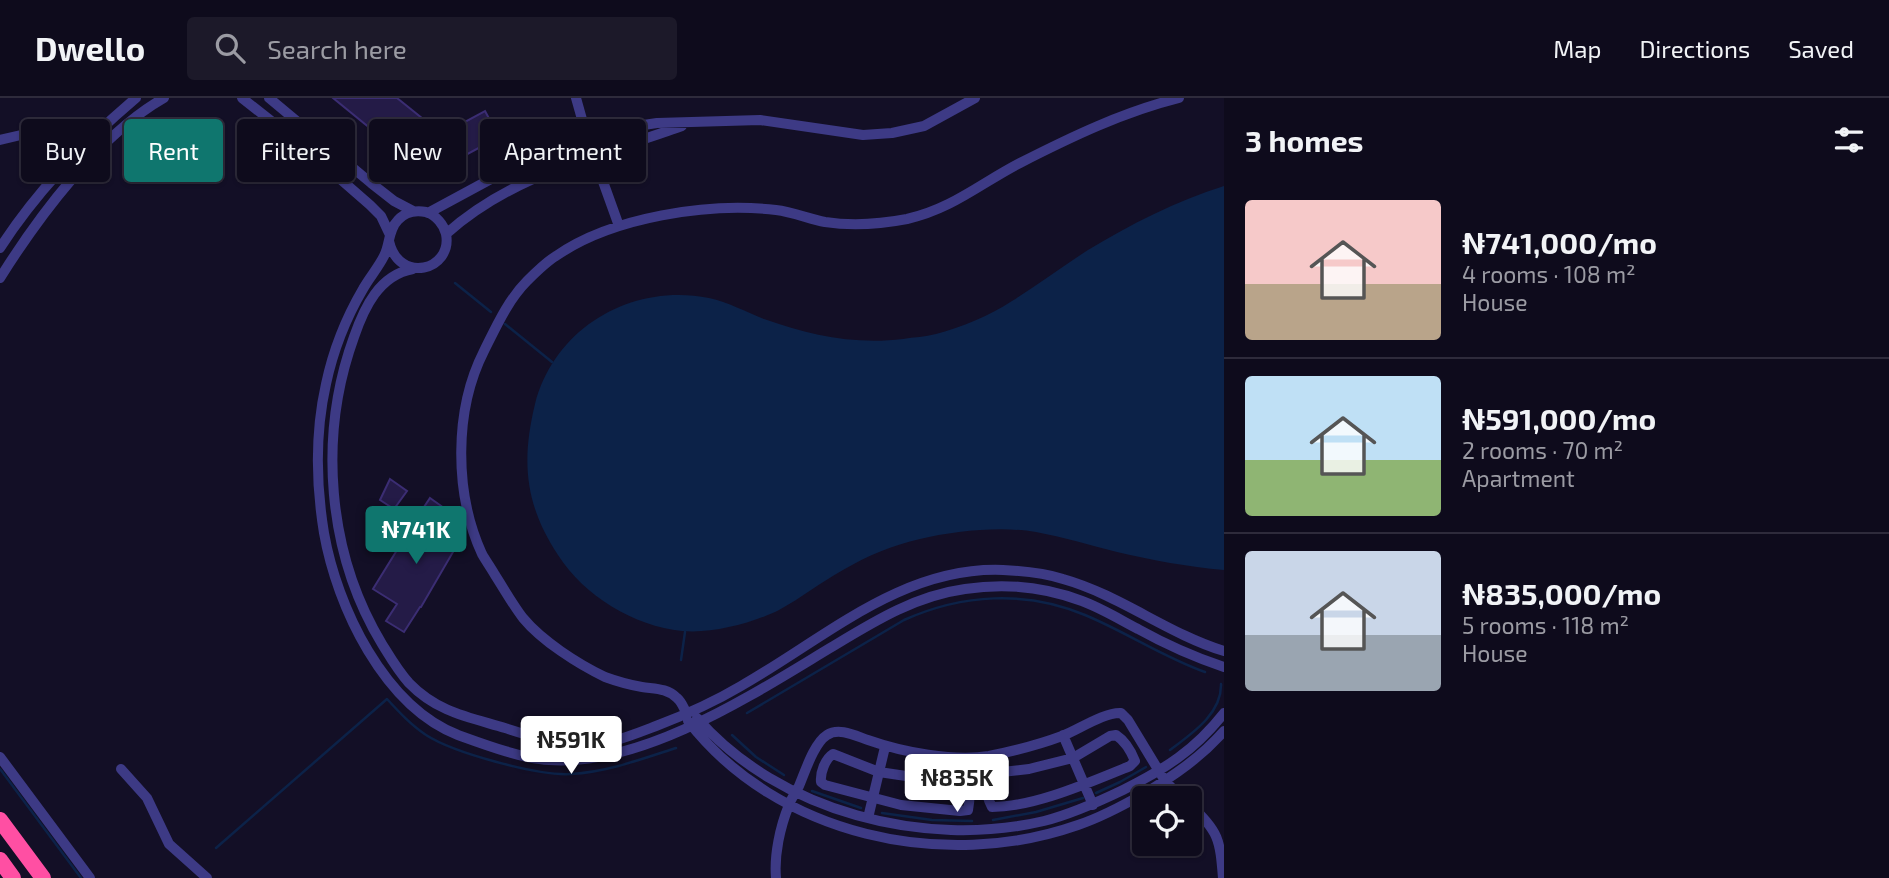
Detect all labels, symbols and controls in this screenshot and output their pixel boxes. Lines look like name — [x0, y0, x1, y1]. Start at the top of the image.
search box — [187, 17, 677, 80]
text: Dwello — [35, 28, 145, 68]
icon: search — [211, 29, 249, 67]
text: Search here — [267, 33, 407, 64]
text: Map — [1553, 34, 1601, 63]
text: Directions — [1639, 34, 1750, 63]
text: Saved — [1788, 34, 1854, 63]
chip: Buy — [21, 119, 110, 182]
chip: Rent — [124, 119, 223, 182]
chip: Filters — [237, 119, 355, 182]
chip: New — [369, 119, 466, 182]
chip: Apartment — [480, 119, 646, 182]
icon: filters — [1830, 121, 1868, 159]
text: 3 homes — [1245, 122, 1364, 158]
text: ₦741,000/mo — [1462, 224, 1657, 260]
icon: home — [1301, 228, 1385, 312]
text: 4 rooms · 108 m² — [1462, 260, 1636, 288]
text: House — [1462, 288, 1528, 316]
text: ₦591,000/mo — [1462, 400, 1656, 436]
icon: home — [1301, 404, 1385, 488]
text: 2 rooms · 70 m² — [1462, 436, 1623, 464]
text: Apartment — [1462, 464, 1575, 492]
pin: ₦741K — [367, 506, 465, 566]
text: ₦741K — [381, 515, 451, 543]
text: ₦835,000/mo — [1462, 575, 1661, 611]
icon: home — [1301, 579, 1385, 663]
text: 5 rooms · 118 m² — [1462, 611, 1629, 639]
text: House — [1462, 639, 1528, 667]
pin: ₦591K — [522, 716, 620, 776]
text: ₦591K — [537, 725, 605, 753]
pin: ₦835K — [908, 754, 1006, 814]
text: ₦835K — [921, 763, 993, 791]
map controls — [1132, 786, 1202, 856]
button: locate — [1132, 786, 1202, 856]

